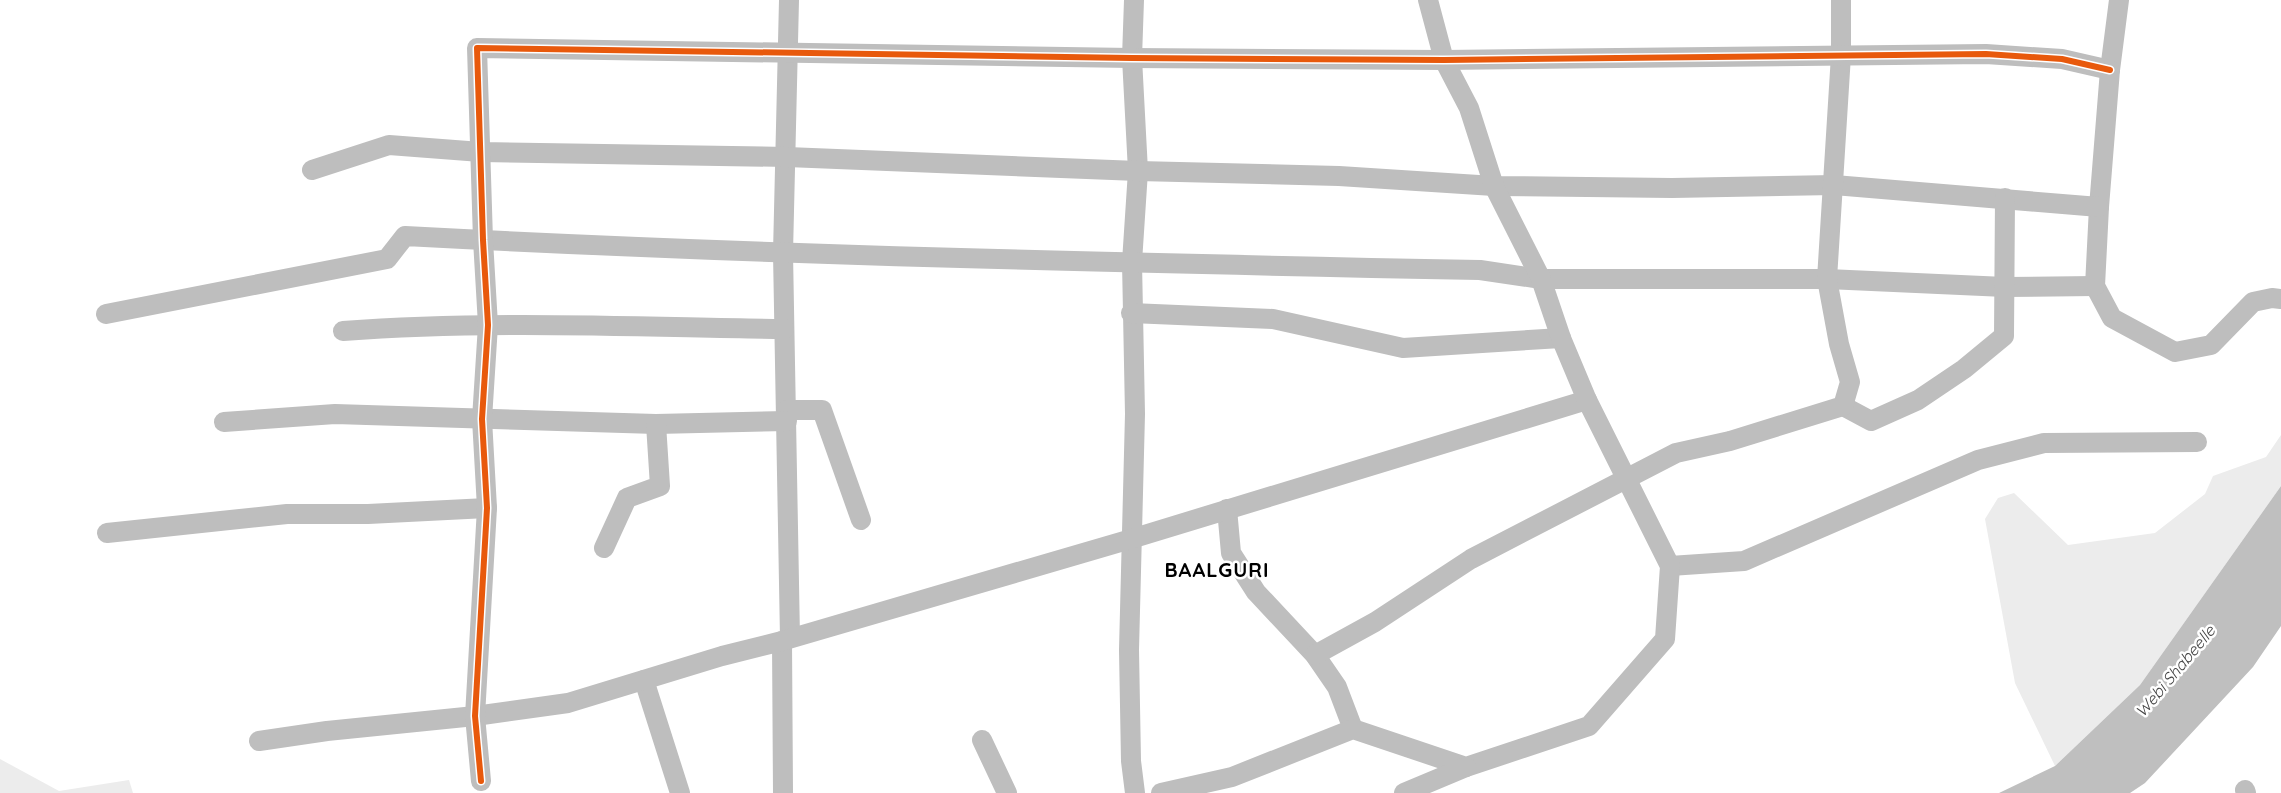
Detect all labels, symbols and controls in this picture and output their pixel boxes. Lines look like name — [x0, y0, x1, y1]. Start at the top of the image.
district label: BAALGURI — [1165, 557, 1269, 582]
water label: Webi Shabeelle — [2131, 620, 2220, 721]

